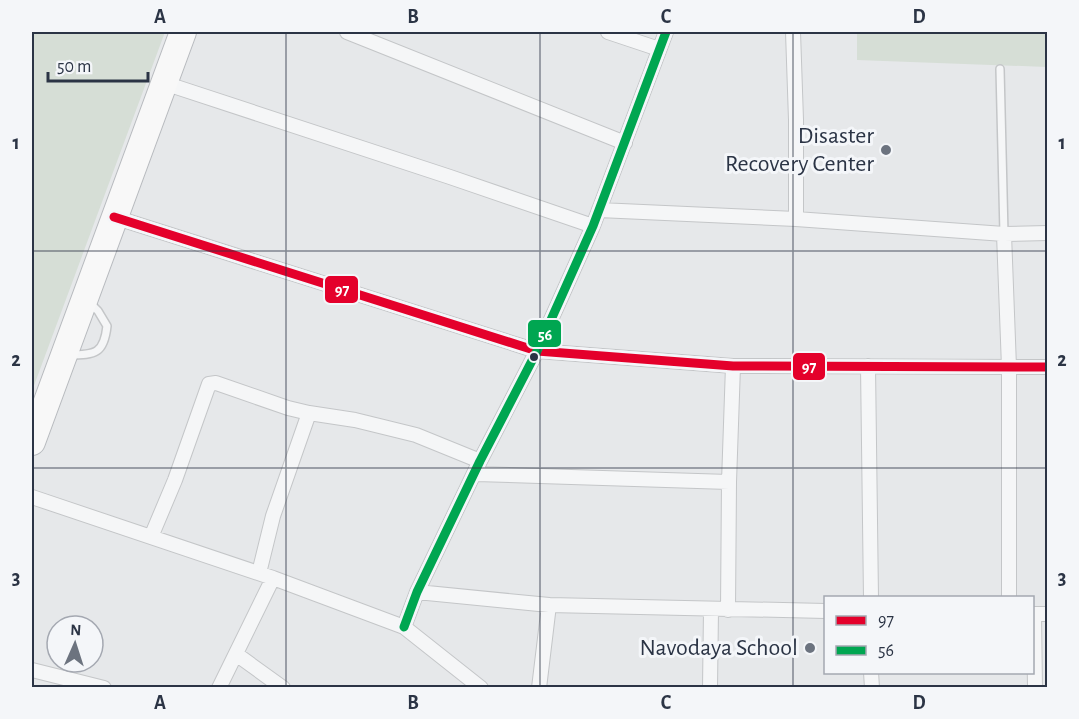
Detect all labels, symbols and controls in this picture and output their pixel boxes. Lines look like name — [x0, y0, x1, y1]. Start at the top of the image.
text: A — [154, 7, 166, 27]
text: B — [407, 7, 419, 27]
text: C — [661, 7, 672, 27]
text: D — [912, 7, 926, 27]
scale bar — [48, 45, 148, 83]
text: 50 m — [57, 58, 91, 76]
place label: Disaster Recovery Center — [725, 124, 874, 176]
text: 1 — [12, 133, 20, 153]
text: 1 — [1058, 133, 1066, 153]
marker: Disaster Recovery Center — [879, 143, 893, 157]
line badge: 97 — [324, 275, 359, 304]
text: 97 — [335, 282, 349, 298]
line badge: 56 — [527, 319, 562, 348]
text: 56 — [538, 327, 553, 343]
text: 2 — [11, 350, 21, 370]
text: 2 — [1057, 350, 1067, 370]
unlabelled marker — [528, 351, 540, 363]
line badge: 97 — [792, 352, 826, 381]
text: 97 — [802, 359, 816, 375]
text: 3 — [12, 568, 20, 588]
text: 3 — [1058, 568, 1066, 588]
legend — [824, 596, 1034, 674]
text: 97 — [878, 612, 894, 630]
north arrow — [45, 614, 105, 674]
text: N — [70, 622, 82, 638]
place label: Navodaya School — [640, 636, 798, 660]
marker: Navodaya School — [803, 641, 817, 655]
text: 56 — [878, 642, 894, 660]
text: A — [154, 693, 166, 713]
text: B — [407, 693, 419, 713]
text: C — [661, 693, 672, 713]
text: D — [912, 693, 926, 713]

